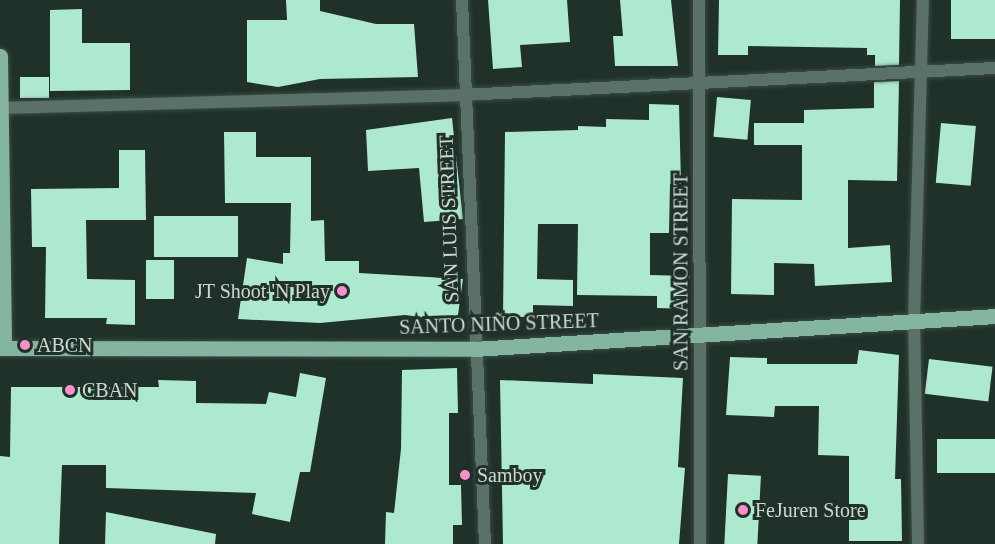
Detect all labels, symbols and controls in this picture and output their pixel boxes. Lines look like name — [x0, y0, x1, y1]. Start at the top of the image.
street label: SAN LUIS STREET — [434, 135, 464, 303]
street label: SAN RAMON STREET — [669, 173, 693, 371]
place label: JT Shoot 'N Play — [195, 279, 330, 303]
marker: JT Shoot 'N Play — [335, 284, 349, 298]
street label: SANTO NIÑO STREET — [399, 309, 599, 339]
place label: ABCN — [37, 333, 93, 357]
marker: ABCN — [18, 338, 32, 352]
place label: CBAN — [82, 378, 138, 402]
marker: CBAN — [63, 383, 77, 397]
place label: Samboy — [477, 463, 543, 487]
marker: Samboy — [458, 468, 472, 482]
place label: FeJuren Store — [755, 498, 866, 522]
marker: FeJuren Store — [736, 503, 750, 517]

